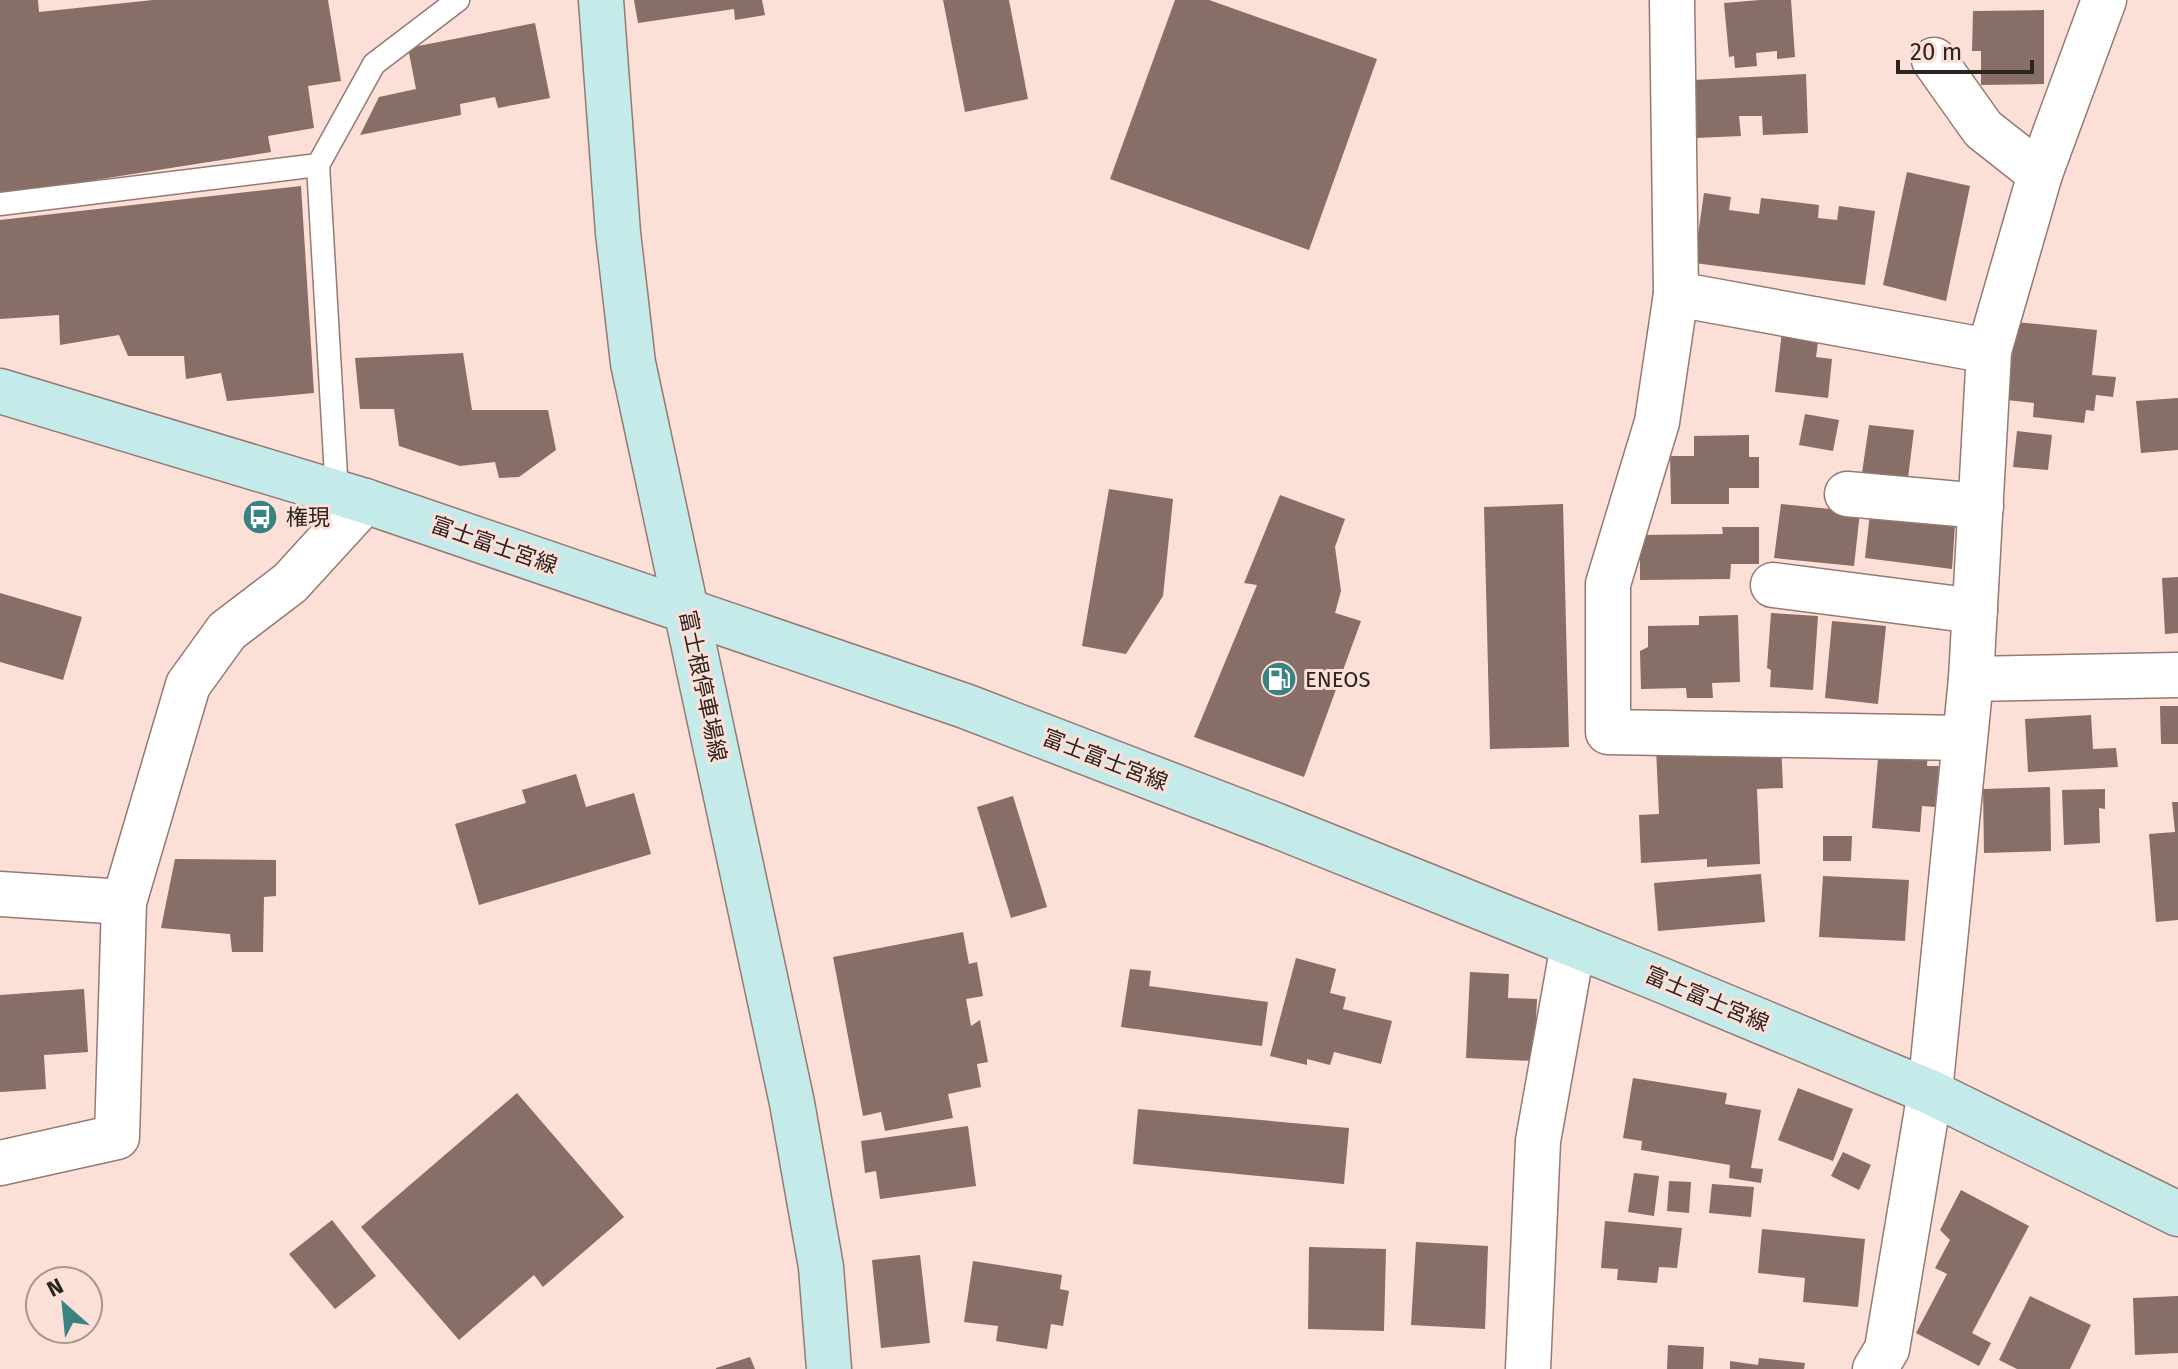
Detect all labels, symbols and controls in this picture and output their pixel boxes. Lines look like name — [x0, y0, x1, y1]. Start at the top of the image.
scale bar — [1898, 24, 2032, 74]
text: 20 m — [1910, 38, 1962, 66]
bus stop icon: 権現 — [241, 498, 279, 536]
place label: 権現 — [286, 504, 330, 531]
street label: 富士富士宮線 — [427, 511, 561, 579]
street label: 富士根停車場線 — [674, 608, 732, 764]
fuel station icon: ENEOS — [1260, 660, 1298, 698]
place label: ENEOS — [1305, 666, 1371, 693]
street label: 富士富士宮線 — [1039, 724, 1171, 796]
street label: 富士富士宮線 — [1641, 961, 1773, 1037]
north arrow — [24, 1265, 104, 1345]
text: N — [43, 1272, 68, 1303]

